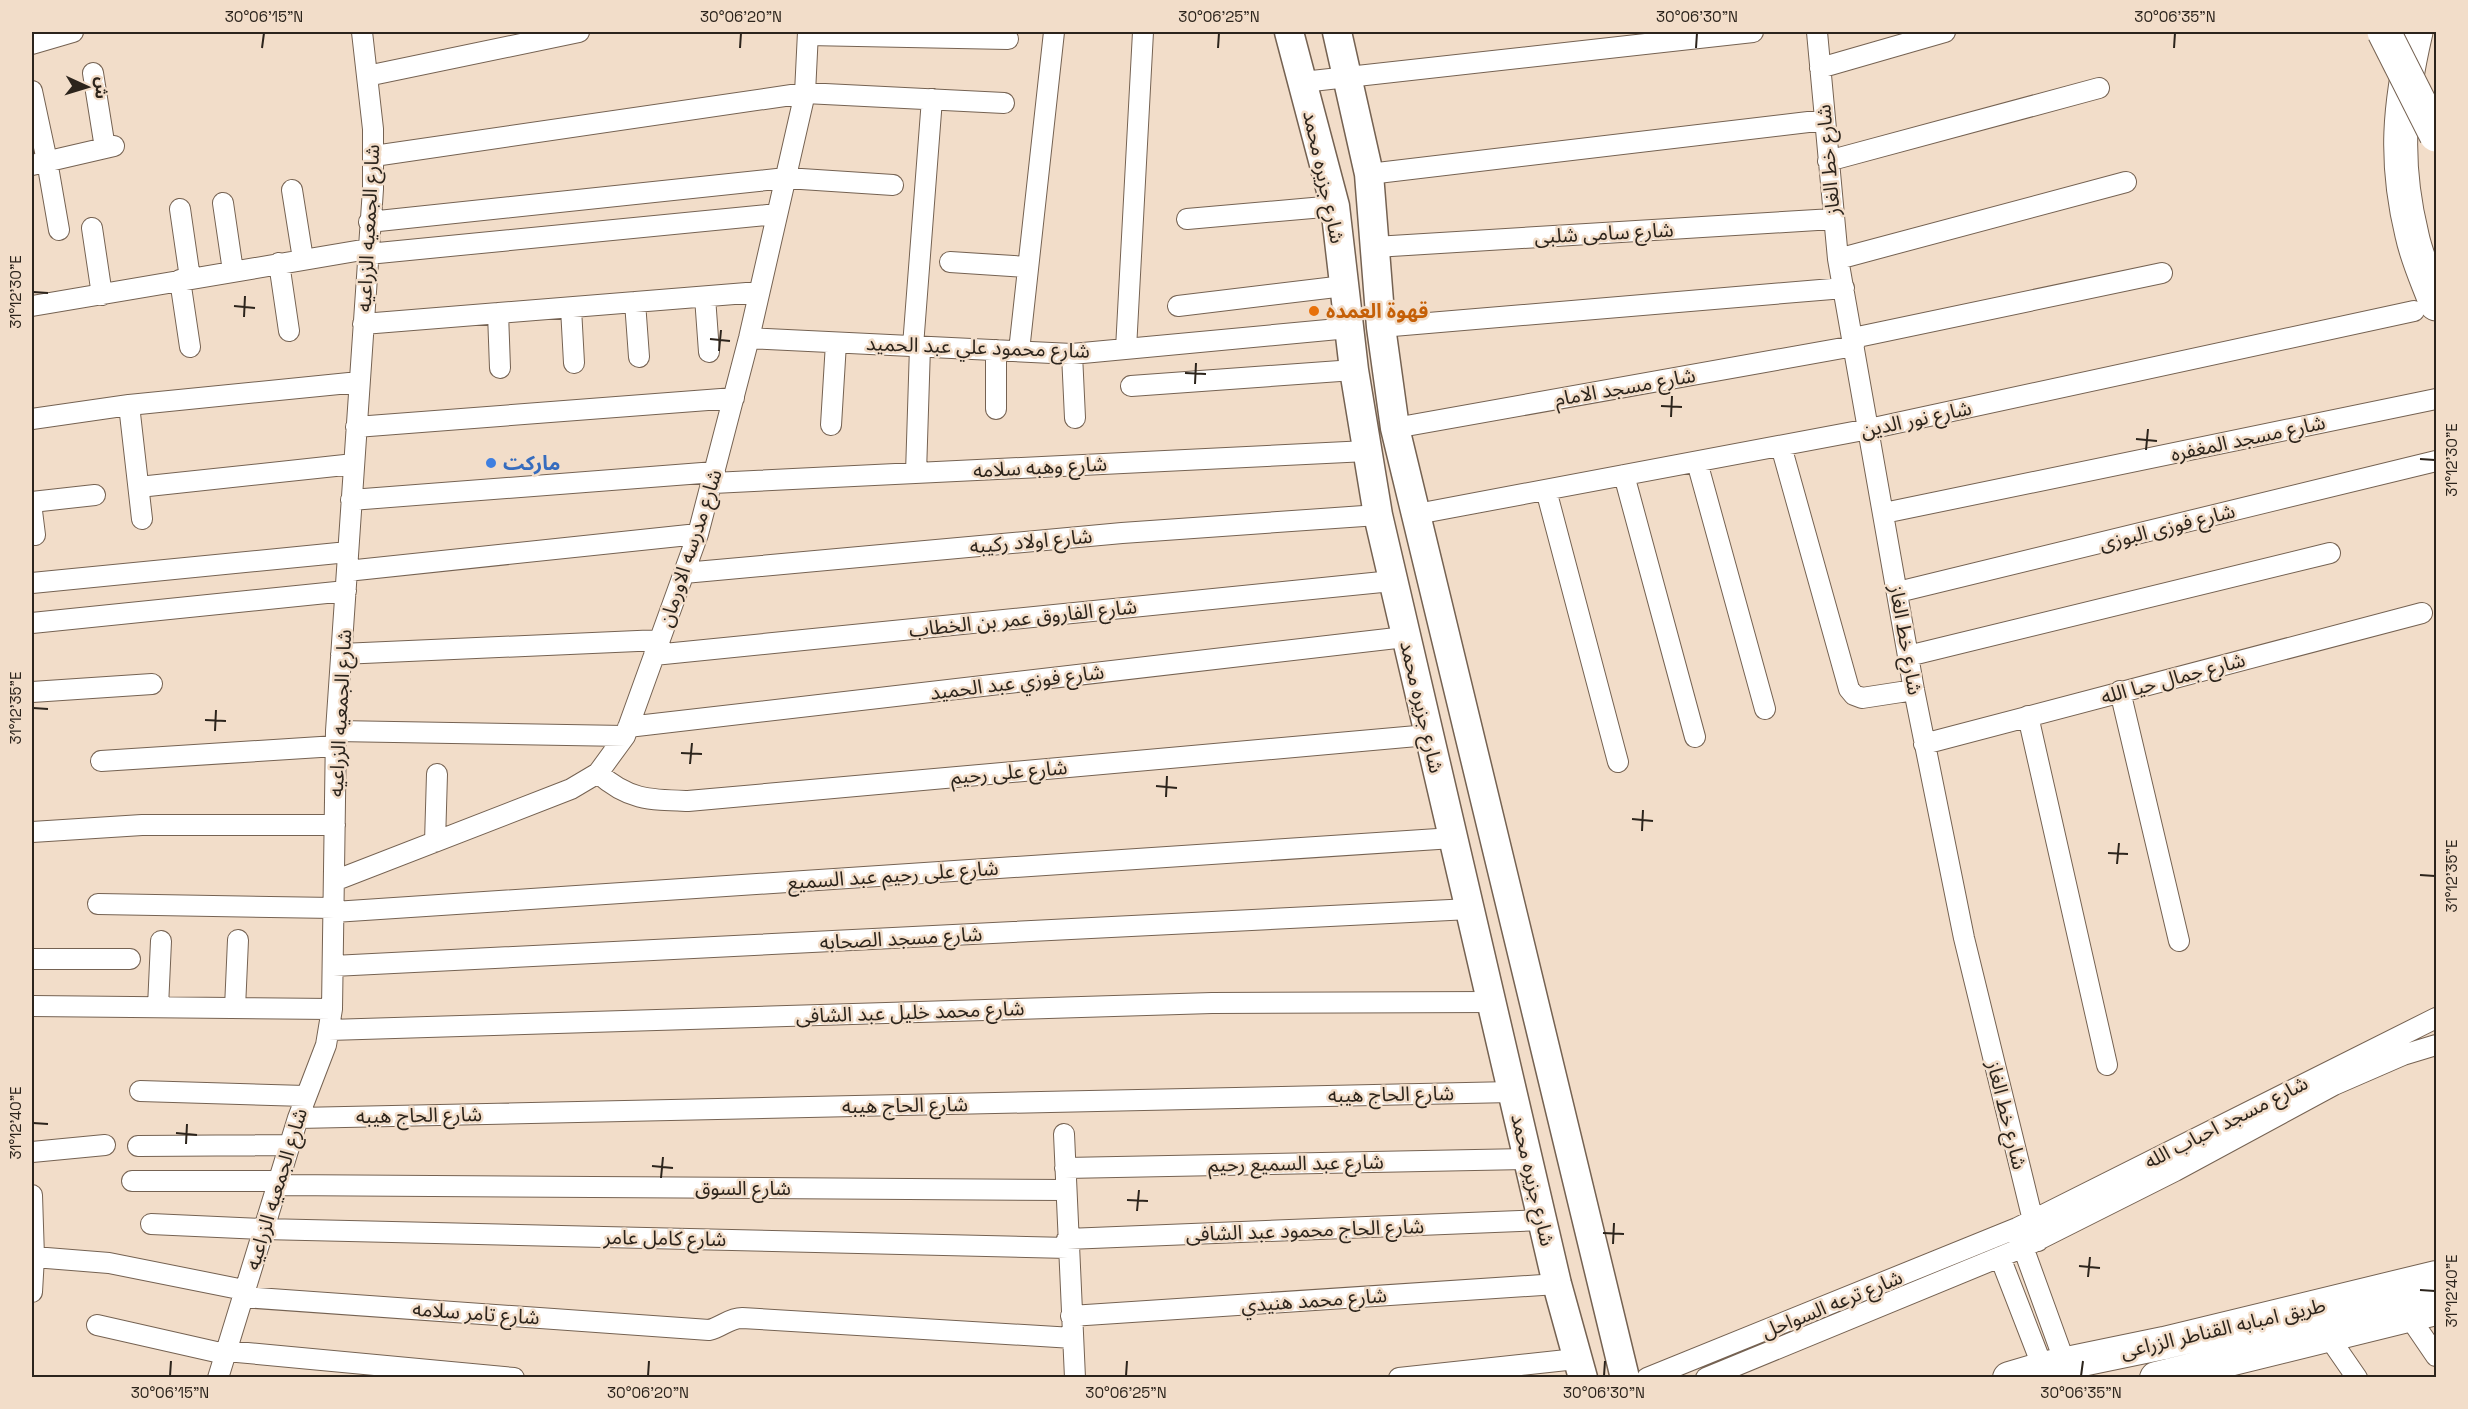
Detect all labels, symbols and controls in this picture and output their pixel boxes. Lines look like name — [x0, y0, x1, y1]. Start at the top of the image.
text: 30°06'15"N — [225, 7, 303, 26]
text: 30°06'20"N — [700, 7, 782, 26]
text: 30°06'25"N — [1178, 7, 1260, 26]
text: 30°06'30"N — [1656, 7, 1738, 26]
text: 30°06'35"N — [2134, 7, 2216, 26]
north arrow — [57, 57, 117, 117]
text: ش — [90, 76, 113, 100]
street label: شارع خط الغاز — [1810, 103, 1848, 218]
street label: شارع جزيره محمد — [1295, 108, 1351, 246]
street label: شارع الجمعيه الزراعيه — [351, 144, 387, 313]
street label: شارع سامى شلبى — [1534, 216, 1674, 252]
text: 31°12'30"E — [6, 255, 25, 329]
place label: قهوة العمده — [1326, 298, 1428, 324]
marker: قهوة العمده — [1307, 304, 1321, 318]
street label: شارع محمود علي عبد الحميد — [866, 330, 1090, 367]
street label: شارع مسجد الامام — [1553, 362, 1698, 414]
street label: شارع نور الدين — [1858, 395, 1974, 445]
street label: شارع مسجد المغفره — [2168, 409, 2328, 469]
text: 31°12'30"E — [2442, 423, 2461, 497]
place label: ماركت — [503, 450, 560, 476]
street label: شارع وهبه سلامه — [972, 451, 1108, 485]
marker: ماركت — [484, 456, 498, 470]
street label: شارع مدرسه الاورمان — [652, 466, 730, 631]
street label: شارع فوزى البوزى — [2096, 498, 2238, 558]
street label: شارع اولاد ركيبه — [969, 523, 1094, 561]
street label: شارع خط الغاز — [1881, 582, 1928, 697]
street label: شارع الفاروق عمر بن الخطاب — [908, 593, 1138, 645]
street label: شارع الجمعيه الزراعيه — [323, 629, 359, 798]
street label: شارع جزيره محمد — [1392, 638, 1450, 776]
street label: شارع جمال حيا الله — [2098, 646, 2248, 712]
street label: شارع فوزي عبد الحميد — [928, 658, 1106, 708]
text: 31°12'35"E — [6, 672, 25, 744]
street label: شارع على رحيم — [950, 754, 1069, 792]
text: 31°12'35"E — [2442, 840, 2461, 912]
street label: شارع على رحيم عبد السميع — [787, 855, 1000, 897]
street label: شارع مسجد الصحابه — [819, 921, 983, 957]
street label: شارع محمد خليل عبد الشافى — [795, 995, 1025, 1031]
street label: شارع خط الغاز — [1979, 1057, 2033, 1173]
street label: شارع مسجد احباب الله — [2140, 1070, 2313, 1176]
street label: شارع الحاج هيبه — [1328, 1080, 1454, 1110]
text: 31°12'40"E — [6, 1086, 25, 1160]
street label: شارع الحاج هيبه — [842, 1091, 968, 1121]
street label: شارع الحاج هيبه — [356, 1101, 482, 1131]
street label: شارع الجمعيه الزراعيه — [239, 1105, 315, 1274]
street label: شارع جزيره محمد — [1503, 1111, 1561, 1249]
street label: شارع عبد السميع رحيم — [1208, 1148, 1384, 1180]
street label: شارع السوق — [695, 1175, 791, 1203]
street label: شارع الحاج محمود عبد الشافى — [1185, 1213, 1425, 1249]
street label: شارع كامل عامر — [602, 1224, 727, 1254]
text: 31°12'40"E — [2442, 1254, 2461, 1328]
street label: شارع ترعه السواحل — [1758, 1264, 1907, 1346]
street label: شارع محمد هنيدي — [1240, 1282, 1388, 1321]
street label: طريق امبابه القناطر الزراعى — [2118, 1292, 2328, 1364]
street label: شارع تامر سلامه — [411, 1296, 540, 1332]
text: 30°06'15"N — [131, 1383, 209, 1402]
text: 30°06'20"N — [607, 1383, 689, 1402]
text: 30°06'25"N — [1085, 1383, 1167, 1402]
text: 30°06'30"N — [1563, 1383, 1645, 1402]
text: 30°06'35"N — [2040, 1383, 2122, 1402]

